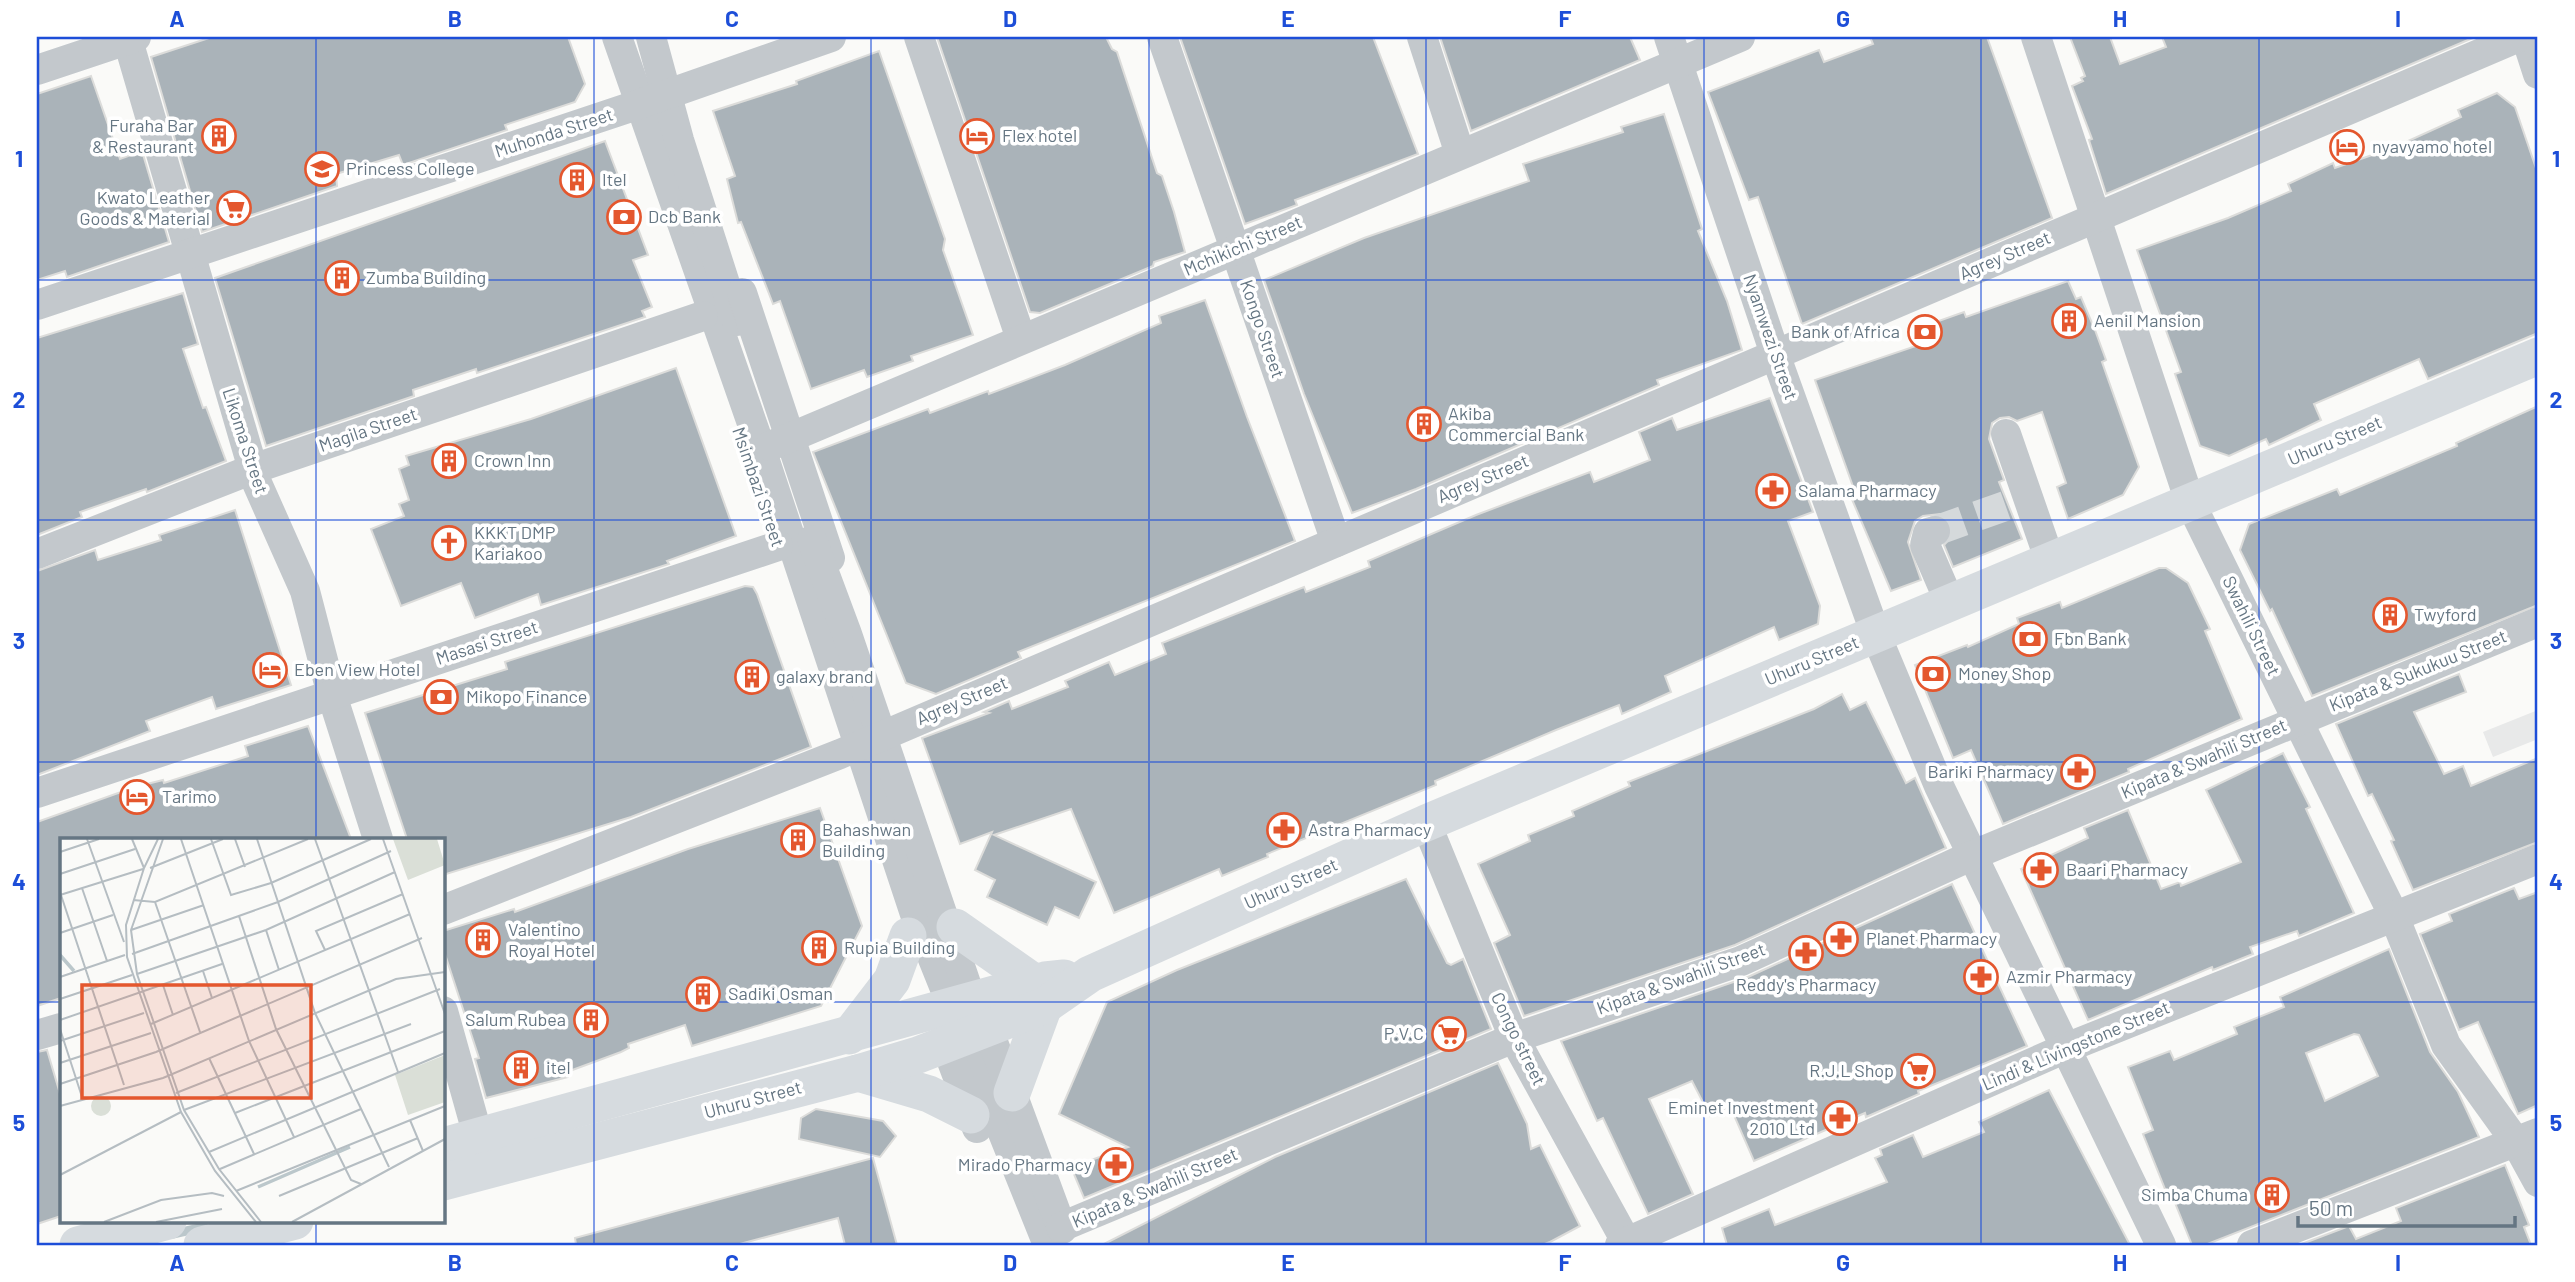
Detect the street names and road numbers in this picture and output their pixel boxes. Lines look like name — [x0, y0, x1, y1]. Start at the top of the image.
street label: Muhonda Street — [492, 103, 616, 162]
street label: Mchikichi Street — [1180, 210, 1305, 280]
street label: Agrey Street — [1956, 226, 2054, 284]
street label: Nyamwezi Street — [1739, 271, 1803, 403]
street label: Kongo Street — [1236, 277, 1290, 381]
street label: Likoma Street — [218, 385, 273, 496]
street label: Magila Street — [316, 402, 420, 456]
street label: Uhuru Street — [2284, 410, 2385, 470]
street label: Msimbazi Street — [728, 424, 790, 550]
street label: Agrey Street — [1434, 449, 1532, 507]
street label: Swahili Street — [2218, 572, 2286, 679]
street label: Masasi Street — [433, 615, 540, 669]
street label: Kipata & Sukukuu Street — [2326, 624, 2510, 716]
street label: Uhuru Street — [1761, 630, 1862, 690]
street label: Agrey Street — [913, 671, 1011, 729]
street label: Kipata & Swahili Street — [2118, 713, 2290, 803]
street label: Uhuru Street — [1240, 853, 1341, 913]
street label: Kipata & Swahili Street — [1593, 937, 1768, 1019]
street label: Congo street — [1487, 988, 1551, 1089]
street label: Lindi & Livingstone Street — [1978, 996, 2173, 1095]
street label: Uhuru Street — [702, 1075, 804, 1123]
street label: Kipata & Swahili Street — [1069, 1142, 1241, 1232]

